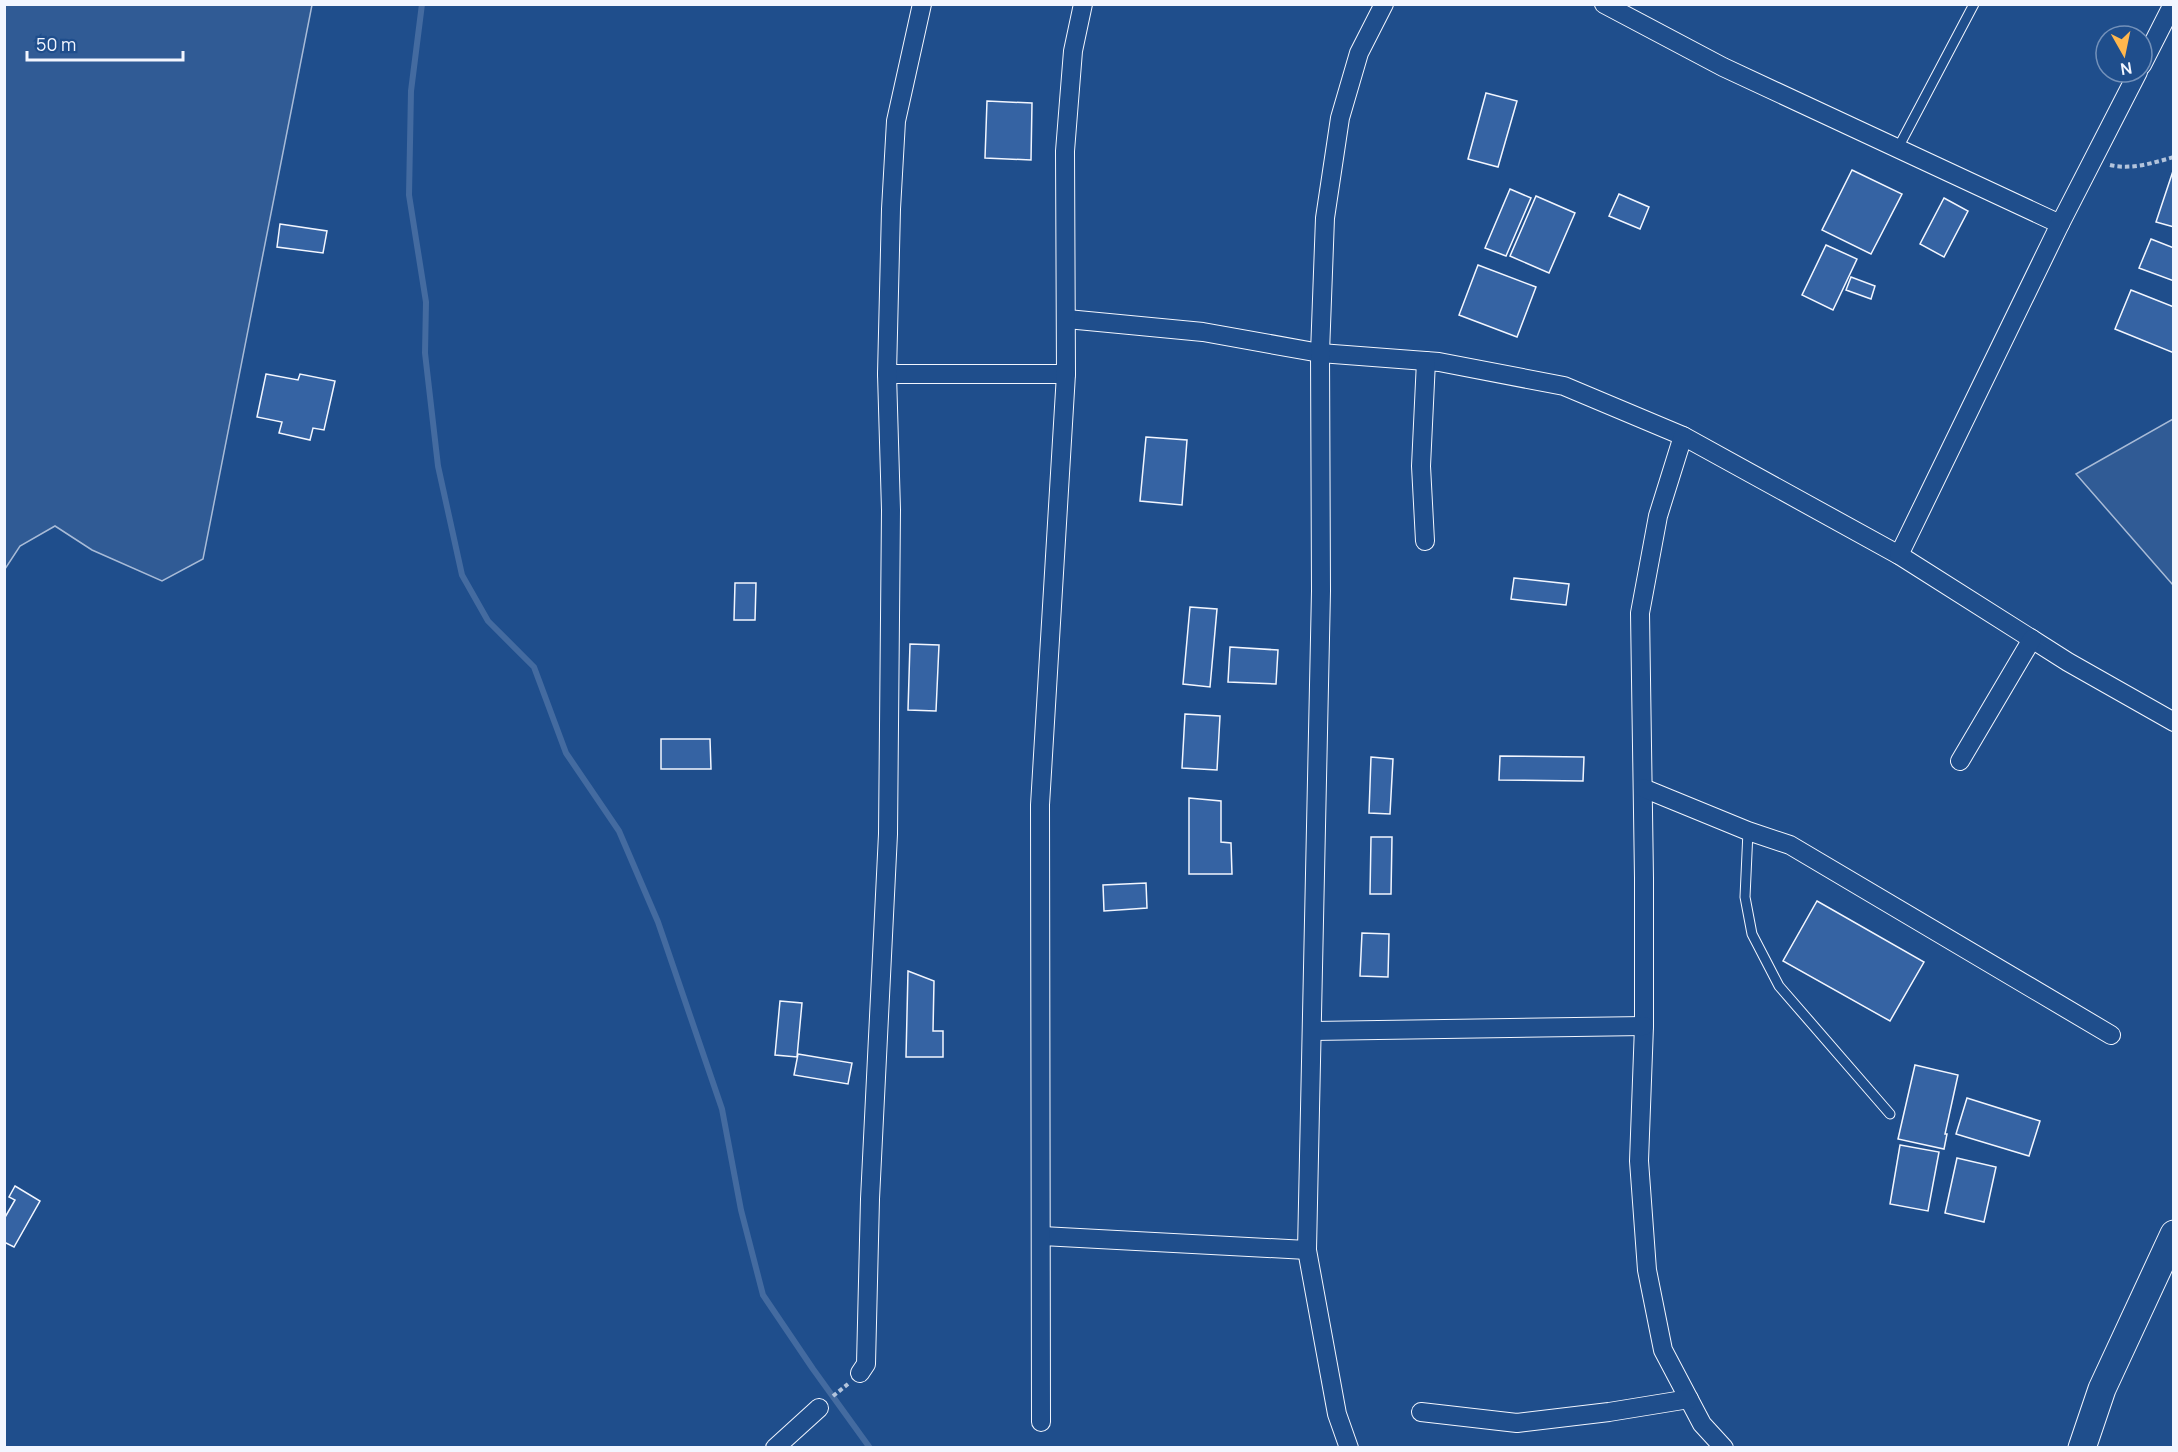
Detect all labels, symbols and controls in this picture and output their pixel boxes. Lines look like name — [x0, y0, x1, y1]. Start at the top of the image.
scale bar — [27, 24, 183, 62]
north arrow — [2094, 24, 2154, 84]
text: 50 m — [36, 32, 76, 56]
text: N — [2119, 57, 2134, 81]

